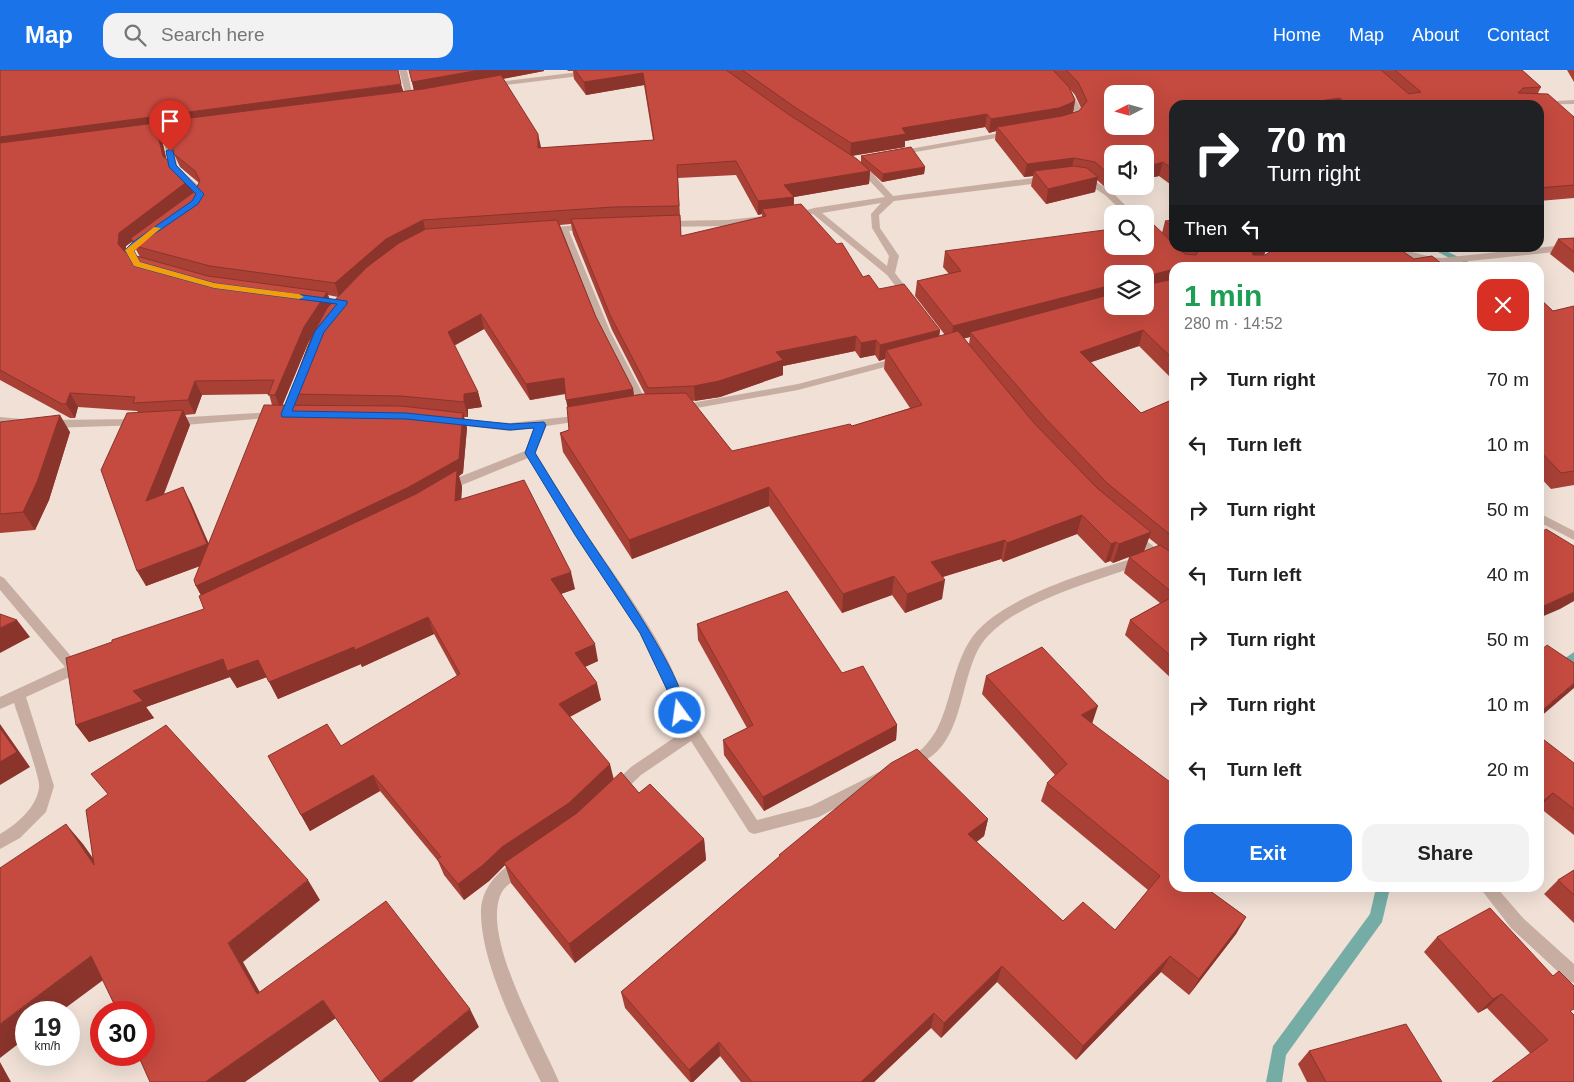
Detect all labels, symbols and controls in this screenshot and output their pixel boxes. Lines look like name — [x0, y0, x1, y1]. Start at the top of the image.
search box — [103, 13, 453, 58]
text: Map — [25, 21, 73, 48]
icon: search — [121, 21, 149, 49]
text: Search here — [161, 24, 265, 45]
text: Home — [1273, 25, 1321, 45]
text: Map — [1349, 25, 1384, 45]
text: About — [1412, 25, 1459, 45]
text: Contact — [1487, 25, 1549, 45]
north arrow — [1104, 85, 1154, 135]
map controls — [1104, 85, 1154, 315]
pin — [149, 100, 191, 151]
icon: arrive — [156, 107, 184, 135]
icon: right — [1184, 120, 1249, 185]
text: 70 m — [1267, 120, 1347, 159]
button: sound — [1104, 145, 1154, 195]
text: Turn right — [1267, 161, 1360, 186]
button: search — [1104, 205, 1154, 255]
icon: left — [1237, 215, 1265, 243]
text: Then — [1184, 218, 1227, 239]
button: layers — [1104, 265, 1154, 315]
text: 1 min — [1184, 279, 1262, 312]
button: close — [1477, 279, 1529, 331]
text: 280 m · 14:52 — [1184, 315, 1283, 332]
icon: right — [1184, 366, 1212, 394]
text: Turn right — [1227, 369, 1315, 390]
text: 70 m — [1487, 369, 1529, 390]
icon: left — [1184, 431, 1212, 459]
text: Turn left — [1227, 434, 1302, 455]
text: 10 m — [1487, 434, 1529, 455]
icon: right — [1184, 496, 1212, 524]
text: Turn right — [1227, 499, 1315, 520]
text: 50 m — [1487, 499, 1529, 520]
icon: left — [1184, 561, 1212, 589]
text: Turn left — [1227, 564, 1302, 585]
text: 40 m — [1487, 564, 1529, 585]
icon: right — [1184, 626, 1212, 654]
text: Turn right — [1227, 629, 1315, 650]
text: 50 m — [1487, 629, 1529, 650]
position arrow — [653, 686, 705, 738]
icon: right — [1184, 691, 1212, 719]
text: Turn right — [1227, 694, 1315, 715]
text: 10 m — [1487, 694, 1529, 715]
icon: left — [1184, 756, 1212, 784]
text: Turn left — [1227, 759, 1302, 780]
text: 20 m — [1487, 759, 1529, 780]
button: Exit — [1184, 824, 1352, 882]
button: Share — [1362, 824, 1529, 882]
speed limit sign: 30 — [90, 1001, 155, 1066]
text: 19 — [34, 1013, 61, 1041]
text: km/h — [34, 1039, 61, 1053]

